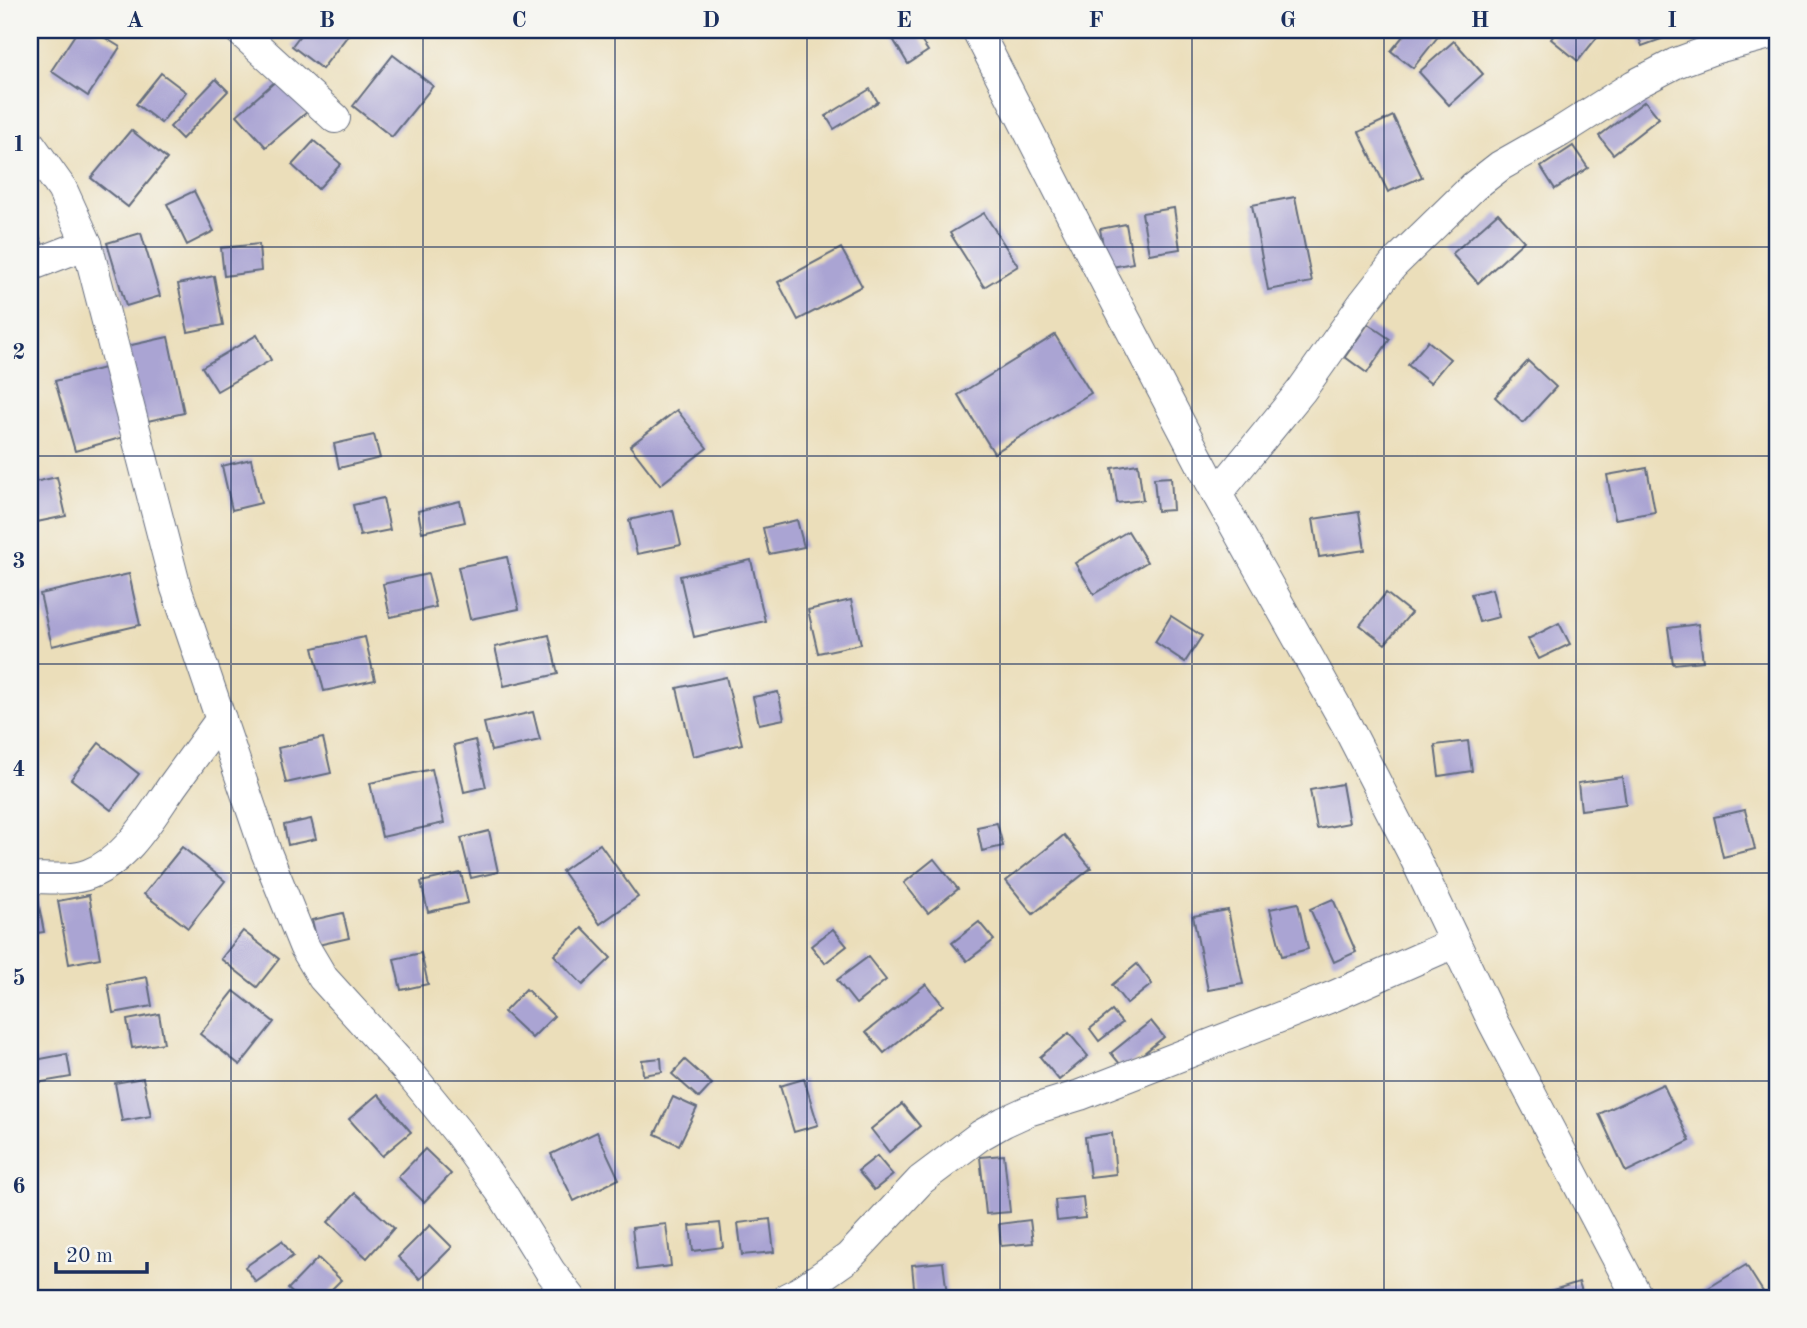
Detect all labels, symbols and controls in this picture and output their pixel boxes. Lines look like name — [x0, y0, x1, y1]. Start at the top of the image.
text: A — [126, 9, 144, 32]
text: B — [319, 9, 335, 32]
text: C — [511, 9, 527, 32]
text: D — [702, 9, 720, 32]
text: E — [896, 9, 912, 32]
text: F — [1088, 9, 1104, 32]
text: G — [1280, 9, 1296, 32]
text: H — [1471, 9, 1489, 32]
text: I — [1667, 9, 1677, 32]
text: 1 — [12, 133, 26, 156]
text: 2 — [12, 341, 26, 364]
text: 3 — [12, 550, 26, 573]
text: 4 — [12, 758, 26, 781]
text: 5 — [12, 967, 26, 990]
text: 6 — [12, 1175, 26, 1198]
scale bar — [56, 1230, 147, 1274]
text: 20 m — [66, 1246, 113, 1267]

